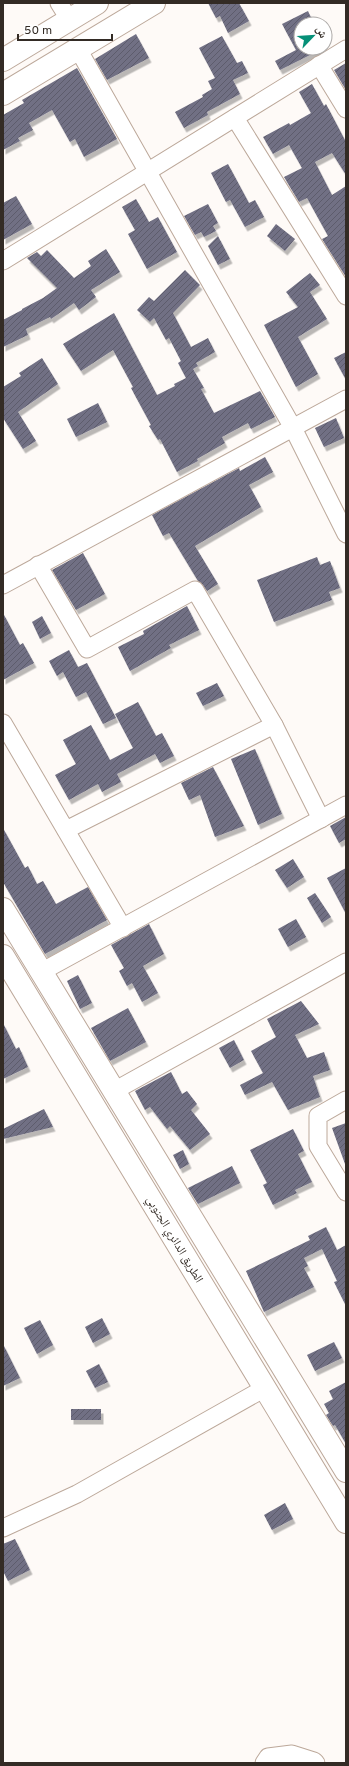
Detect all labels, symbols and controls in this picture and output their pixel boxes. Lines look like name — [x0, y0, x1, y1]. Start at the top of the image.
scale bar — [18, 16, 112, 42]
north arrow — [293, 16, 333, 56]
text: 50 m — [24, 23, 52, 39]
text: ش — [312, 24, 330, 41]
street label: الطريق الدائري الجنوبي — [141, 1193, 207, 1287]

